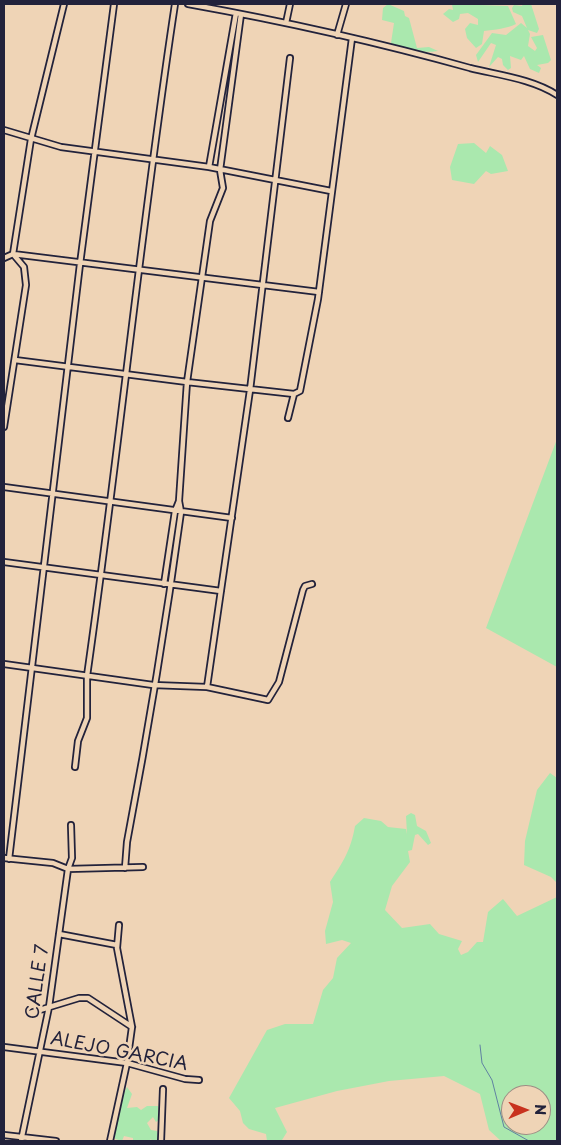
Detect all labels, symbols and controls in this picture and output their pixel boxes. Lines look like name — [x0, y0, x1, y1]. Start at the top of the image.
street label: CALLE 7 — [22, 943, 54, 1021]
street label: ALEJO GARCIA — [49, 1028, 189, 1076]
north arrow — [501, 1085, 551, 1135]
text: N — [530, 1104, 551, 1115]

